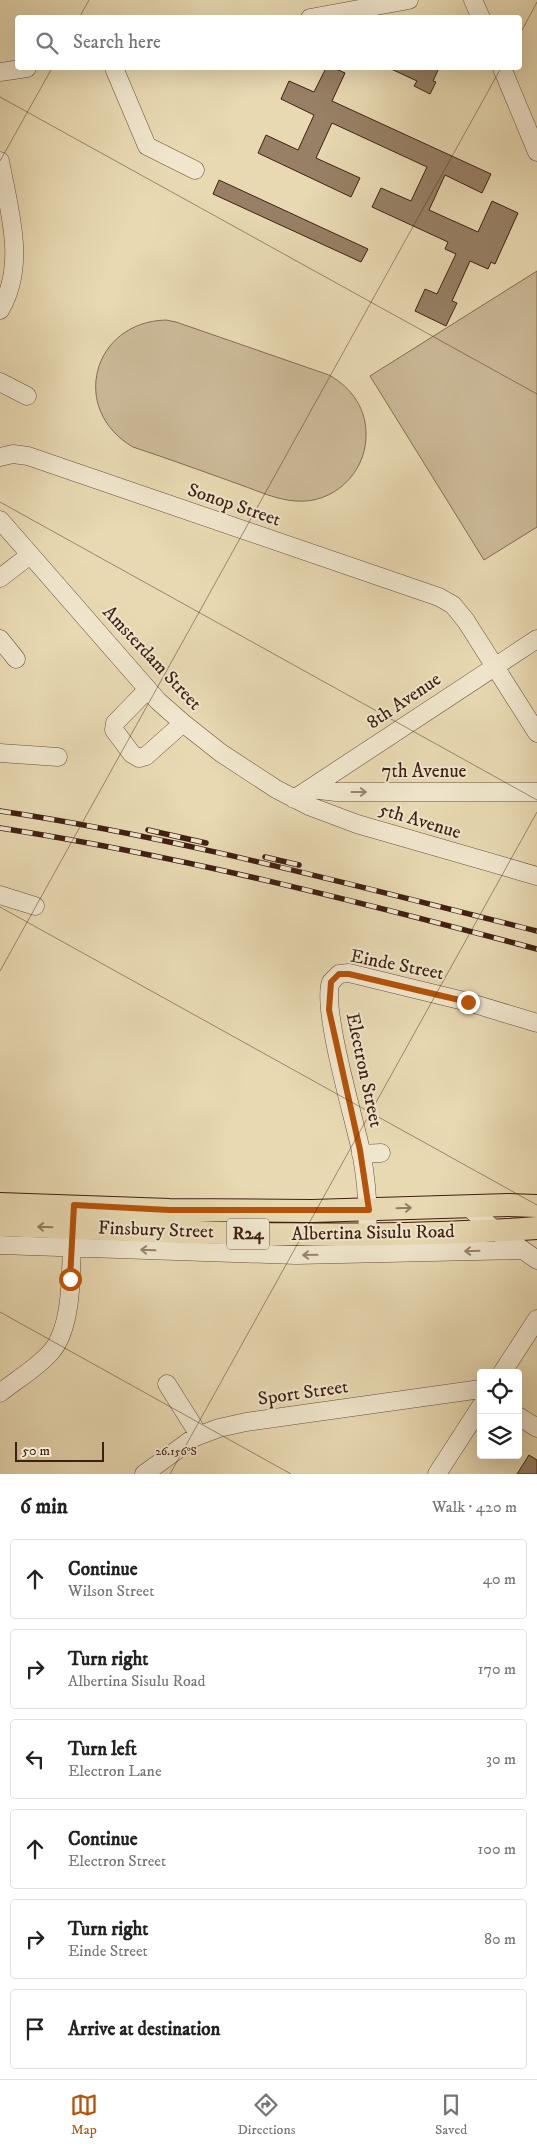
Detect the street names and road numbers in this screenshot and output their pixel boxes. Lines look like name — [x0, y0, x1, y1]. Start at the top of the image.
street label: Sonop Street — [184, 478, 284, 532]
street label: Amsterdam Street — [98, 601, 206, 715]
street label: 8th Avenue — [363, 668, 446, 734]
street label: 7th Avenue — [382, 760, 467, 783]
street label: 5th Avenue — [376, 798, 464, 844]
street label: Einde Street — [348, 945, 446, 985]
street label: Electron Street — [341, 1011, 387, 1129]
street label: Finsbury Street — [98, 1216, 214, 1244]
road number: R24 — [227, 1218, 269, 1250]
street label: Albertina Sisulu Road — [291, 1220, 455, 1246]
street label: Sport Street — [256, 1375, 350, 1411]

